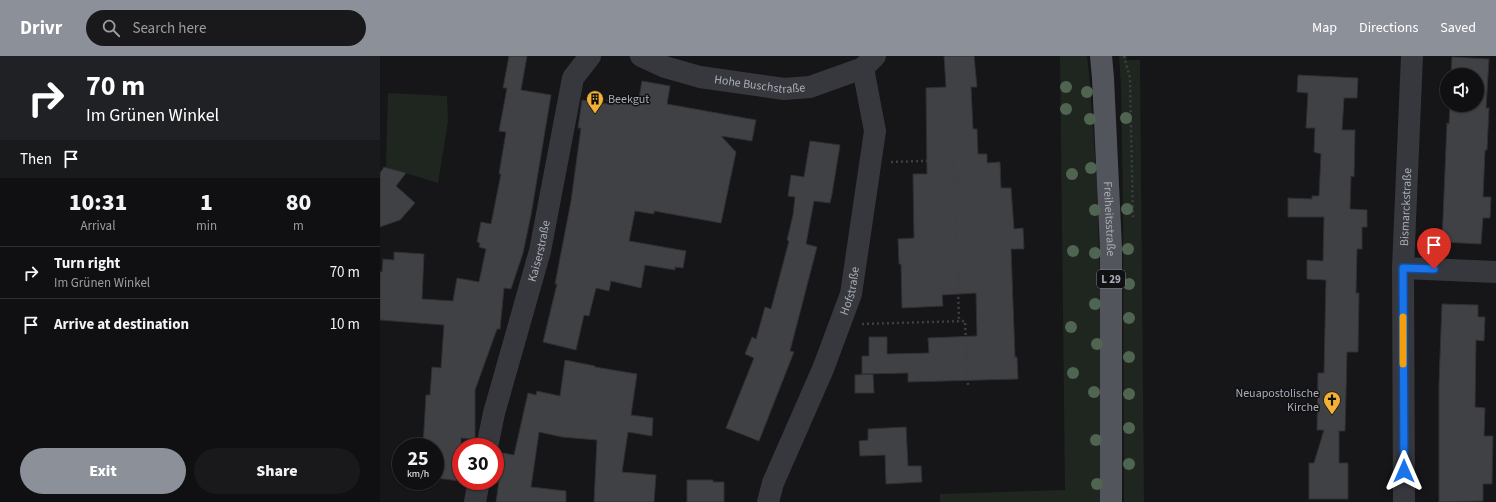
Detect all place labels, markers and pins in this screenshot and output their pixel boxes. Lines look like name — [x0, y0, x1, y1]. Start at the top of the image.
building icon: Beekgut — [585, 89, 605, 114]
place label: Beekgut — [608, 91, 649, 108]
pin — [1417, 228, 1451, 269]
place label: Neuapostolische Kirche — [1235, 385, 1319, 416]
church icon: Neuapostolische Kirche — [1322, 390, 1342, 415]

